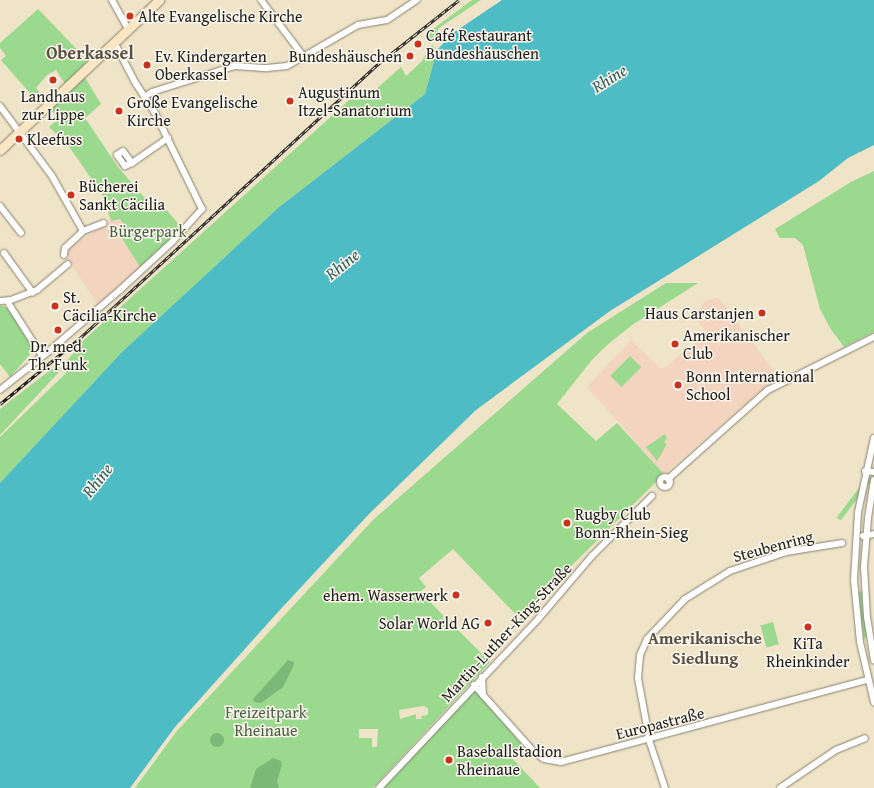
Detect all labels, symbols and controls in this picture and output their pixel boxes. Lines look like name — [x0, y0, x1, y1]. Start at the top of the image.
place label: Alte Evangelische Kirche — [138, 6, 302, 26]
marker: Alte Evangelische Kirche — [125, 11, 135, 21]
place label: Café Restaurant Bundeshäuschen — [426, 25, 539, 63]
marker: Café Restaurant Bundeshäuschen — [413, 39, 423, 49]
district label: Oberkassel — [46, 42, 134, 64]
place label: Ev. Kindergarten Oberkassel — [155, 46, 267, 84]
place label: Bundeshäuschen — [289, 46, 402, 66]
marker: Bundeshäuschen — [405, 51, 415, 61]
water label: Rhine — [588, 59, 630, 97]
marker: Ev. Kindergarten Oberkassel — [142, 60, 152, 70]
marker: Landhaus zur Lippe — [48, 75, 58, 85]
place label: Augustinum Itzel-Sanatorium — [298, 82, 412, 120]
place label: Landhaus zur Lippe — [21, 86, 85, 124]
place label: Große Evangelische Kirche — [127, 92, 258, 130]
marker: Augustinum Itzel-Sanatorium — [285, 96, 295, 106]
marker: Große Evangelische Kirche — [114, 106, 124, 116]
place label: Kleefuss — [27, 129, 82, 149]
marker: Kleefuss — [14, 134, 24, 144]
place label: Bücherei Sankt Cäcilia — [79, 176, 165, 214]
marker: Bücherei Sankt Cäcilia — [66, 190, 76, 200]
park label: Bürgerpark — [109, 221, 187, 241]
water label: Rhine — [321, 244, 363, 284]
place label: St. Cäcilia-Kirche — [63, 287, 157, 325]
marker: St. Cäcilia-Kirche — [50, 301, 60, 311]
place label: Haus Carstanjen — [645, 303, 754, 323]
marker: Haus Carstanjen — [757, 308, 767, 318]
marker: Dr. med. Th. Funk — [53, 325, 63, 335]
place label: Amerikanischer Club — [683, 325, 790, 363]
place label: Dr. med. Th. Funk — [29, 336, 87, 374]
marker: Amerikanischer Club — [670, 339, 680, 349]
place label: Bonn International School — [686, 366, 814, 404]
marker: Bonn International School — [673, 380, 683, 390]
water label: Rhine — [77, 459, 117, 501]
place label: Rugby Club Bonn-Rhein-Sieg — [575, 504, 688, 542]
marker: Rugby Club Bonn-Rhein-Sieg — [562, 518, 572, 528]
street label: Steubenring — [731, 526, 815, 566]
street label: Martin-Luther-King-Straße — [436, 558, 576, 706]
place label: ehem. Wasserwerk — [323, 585, 448, 605]
marker: ehem. Wasserwerk — [451, 590, 461, 600]
place label: Solar World AG — [379, 613, 480, 633]
marker: Solar World AG — [483, 618, 493, 628]
marker: KiTa Rheinkinder — [803, 622, 813, 632]
district label: Amerikanische Siedlung — [648, 628, 762, 668]
place label: KiTa Rheinkinder — [766, 633, 850, 671]
park label: Freizeitpark Rheinaue — [225, 702, 307, 740]
street label: Europastraße — [614, 703, 706, 743]
place label: Baseballstadion Rheinaue — [457, 741, 562, 779]
marker: Baseballstadion Rheinaue — [444, 755, 454, 765]

